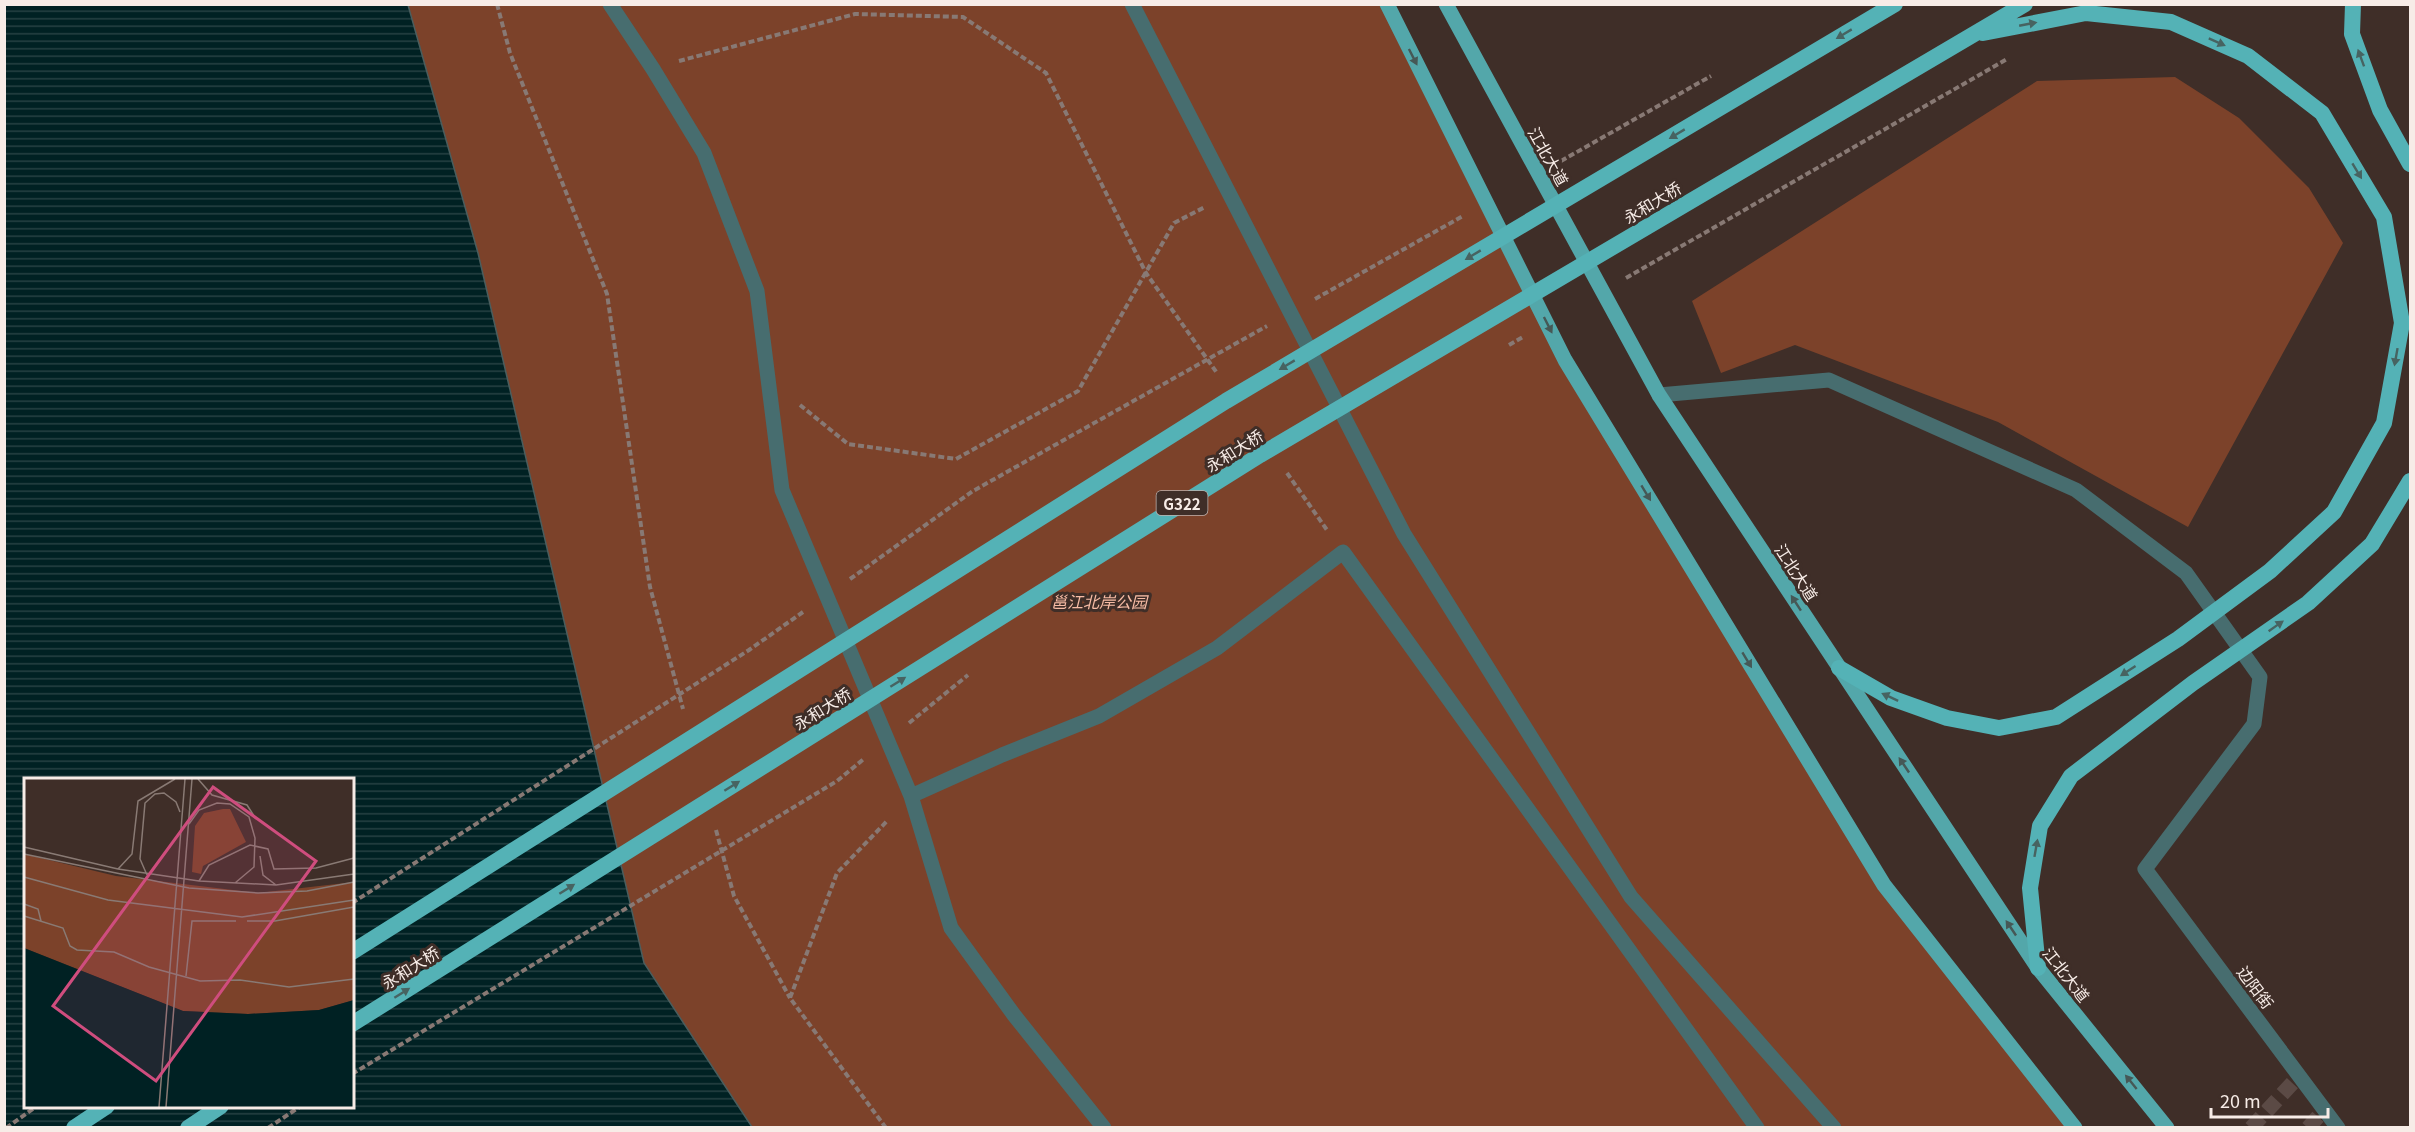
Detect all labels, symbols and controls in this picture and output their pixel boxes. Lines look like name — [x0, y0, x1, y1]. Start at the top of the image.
one-way arrow — [2019, 19, 2038, 28]
one-way arrow — [1836, 29, 1852, 40]
one-way arrow — [2208, 38, 2226, 48]
one-way arrow — [1409, 48, 1418, 65]
one-way arrow — [2356, 49, 2365, 67]
street label: 江北大道 — [1523, 122, 1575, 190]
one-way arrow — [1669, 128, 1685, 139]
one-way arrow — [2351, 163, 2362, 179]
street label: 永和大桥 — [1618, 175, 1686, 229]
one-way arrow — [1465, 249, 1481, 260]
one-way arrow — [1543, 317, 1553, 334]
one-way arrow — [2391, 347, 2400, 366]
one-way arrow — [1279, 359, 1295, 370]
street label: 永和大桥 — [1200, 423, 1268, 477]
one-way arrow — [1641, 485, 1652, 501]
road number: G322 — [1156, 491, 1208, 515]
street label: 江北大道 — [1770, 539, 1824, 605]
park label: 邕江北岸公园 — [1051, 589, 1149, 613]
one-way arrow — [1791, 595, 1802, 611]
one-way arrow — [2267, 620, 2283, 632]
one-way arrow — [1742, 652, 1753, 668]
one-way arrow — [2120, 665, 2136, 676]
one-way arrow — [889, 676, 906, 687]
street label: 永和大桥 — [788, 681, 856, 735]
one-way arrow — [1881, 692, 1898, 701]
one-way arrow — [1898, 757, 1909, 774]
inset map — [24, 778, 354, 1108]
one-way arrow — [724, 780, 740, 791]
one-way arrow — [2032, 838, 2041, 857]
one-way arrow — [559, 884, 575, 895]
one-way arrow — [2006, 920, 2017, 936]
street label: 永和大桥 — [376, 940, 444, 994]
street label: 江北大道 — [2038, 941, 2096, 1007]
street label: 边阳街 — [2232, 961, 2280, 1013]
one-way arrow — [394, 988, 410, 999]
one-way arrow — [2124, 1074, 2137, 1090]
scale bar — [2211, 1081, 2328, 1119]
text: 20 m — [2220, 1087, 2261, 1113]

